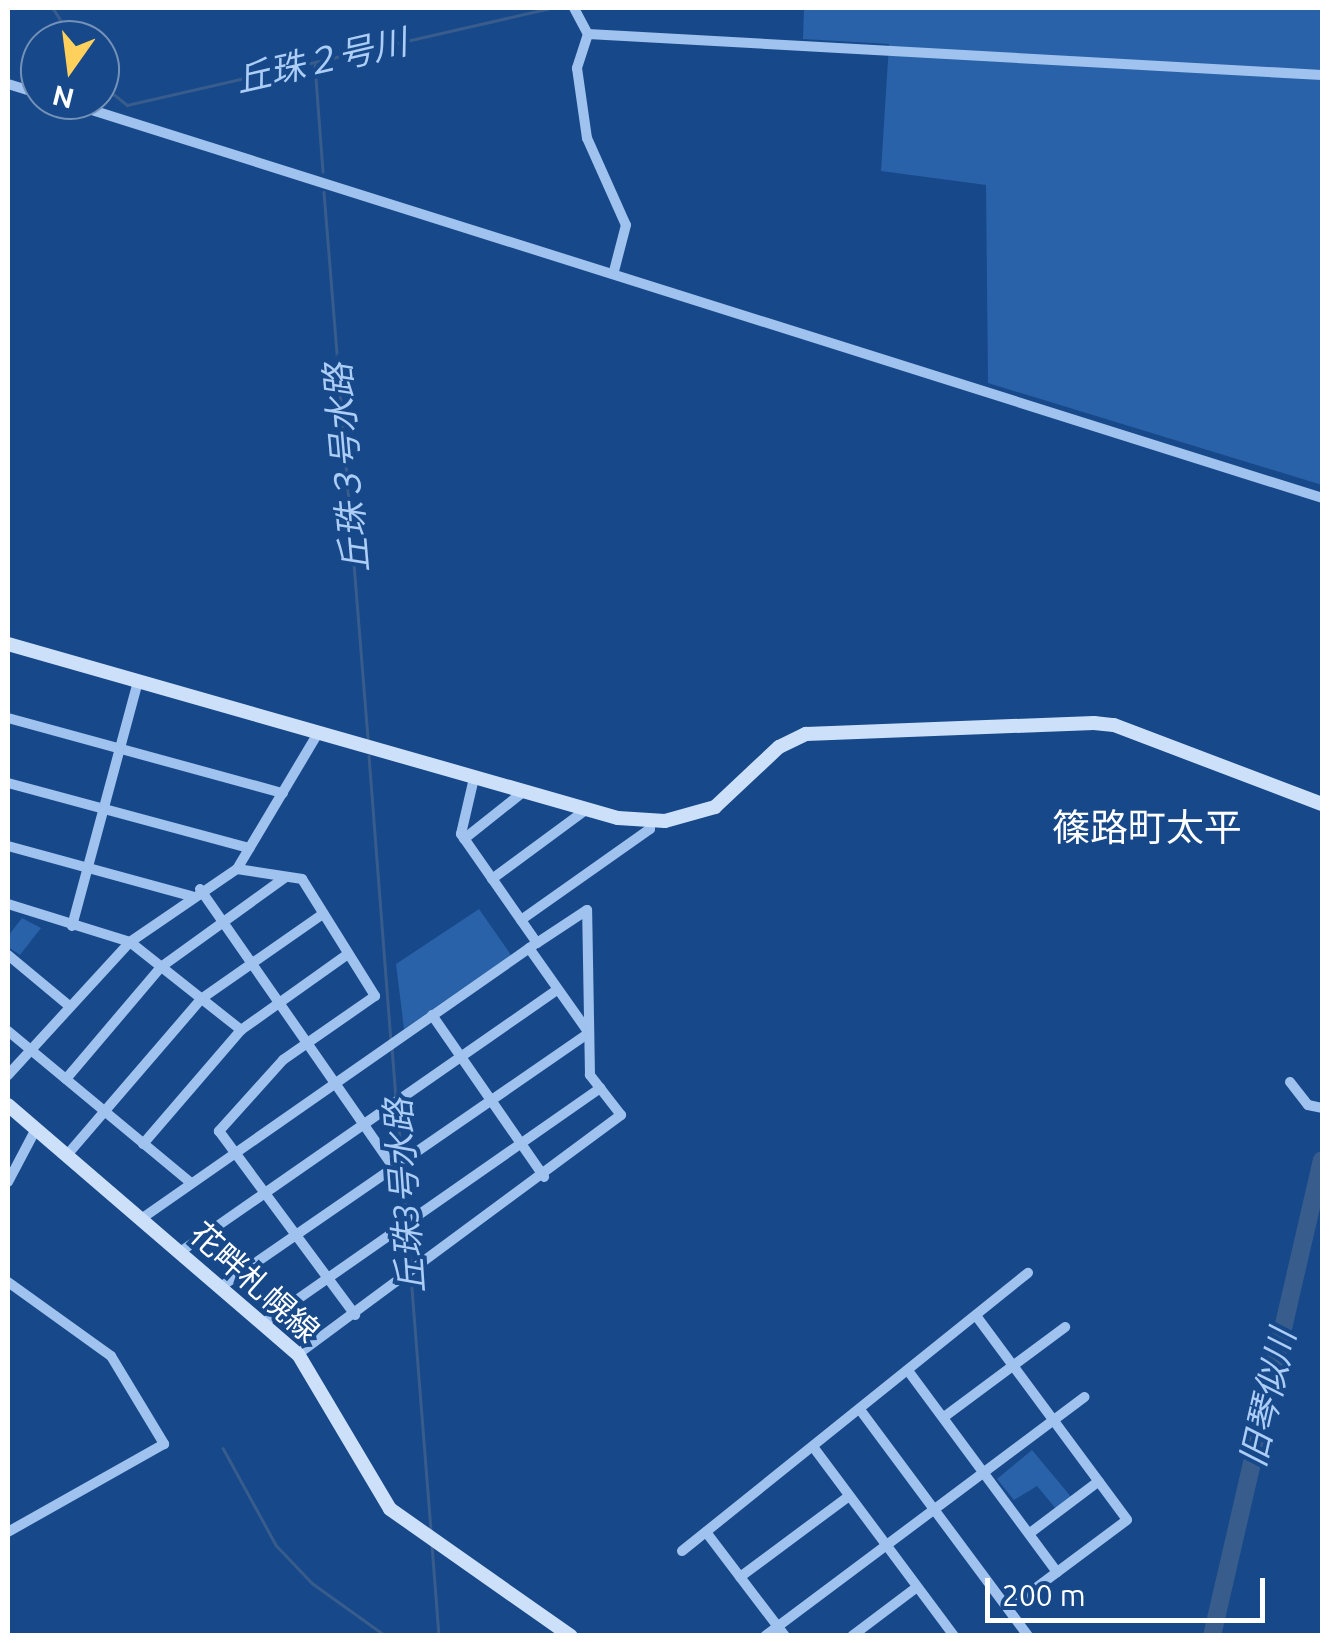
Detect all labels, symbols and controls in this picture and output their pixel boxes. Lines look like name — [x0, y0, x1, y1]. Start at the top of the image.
north arrow — [20, 20, 120, 120]
water label: 丘珠２号川 — [231, 20, 411, 100]
text: N — [49, 80, 77, 115]
water label: 丘珠３号水路 — [316, 362, 376, 574]
district label: 篠路町太平 — [1052, 805, 1242, 851]
water label: 丘珠3号水路 — [376, 1097, 432, 1295]
street label: 花畔札幌線 — [183, 1214, 327, 1350]
water label: 旧琴似川 — [1231, 1325, 1303, 1471]
scale bar — [990, 1558, 1270, 1620]
text: 200 m — [1002, 1578, 1086, 1612]

